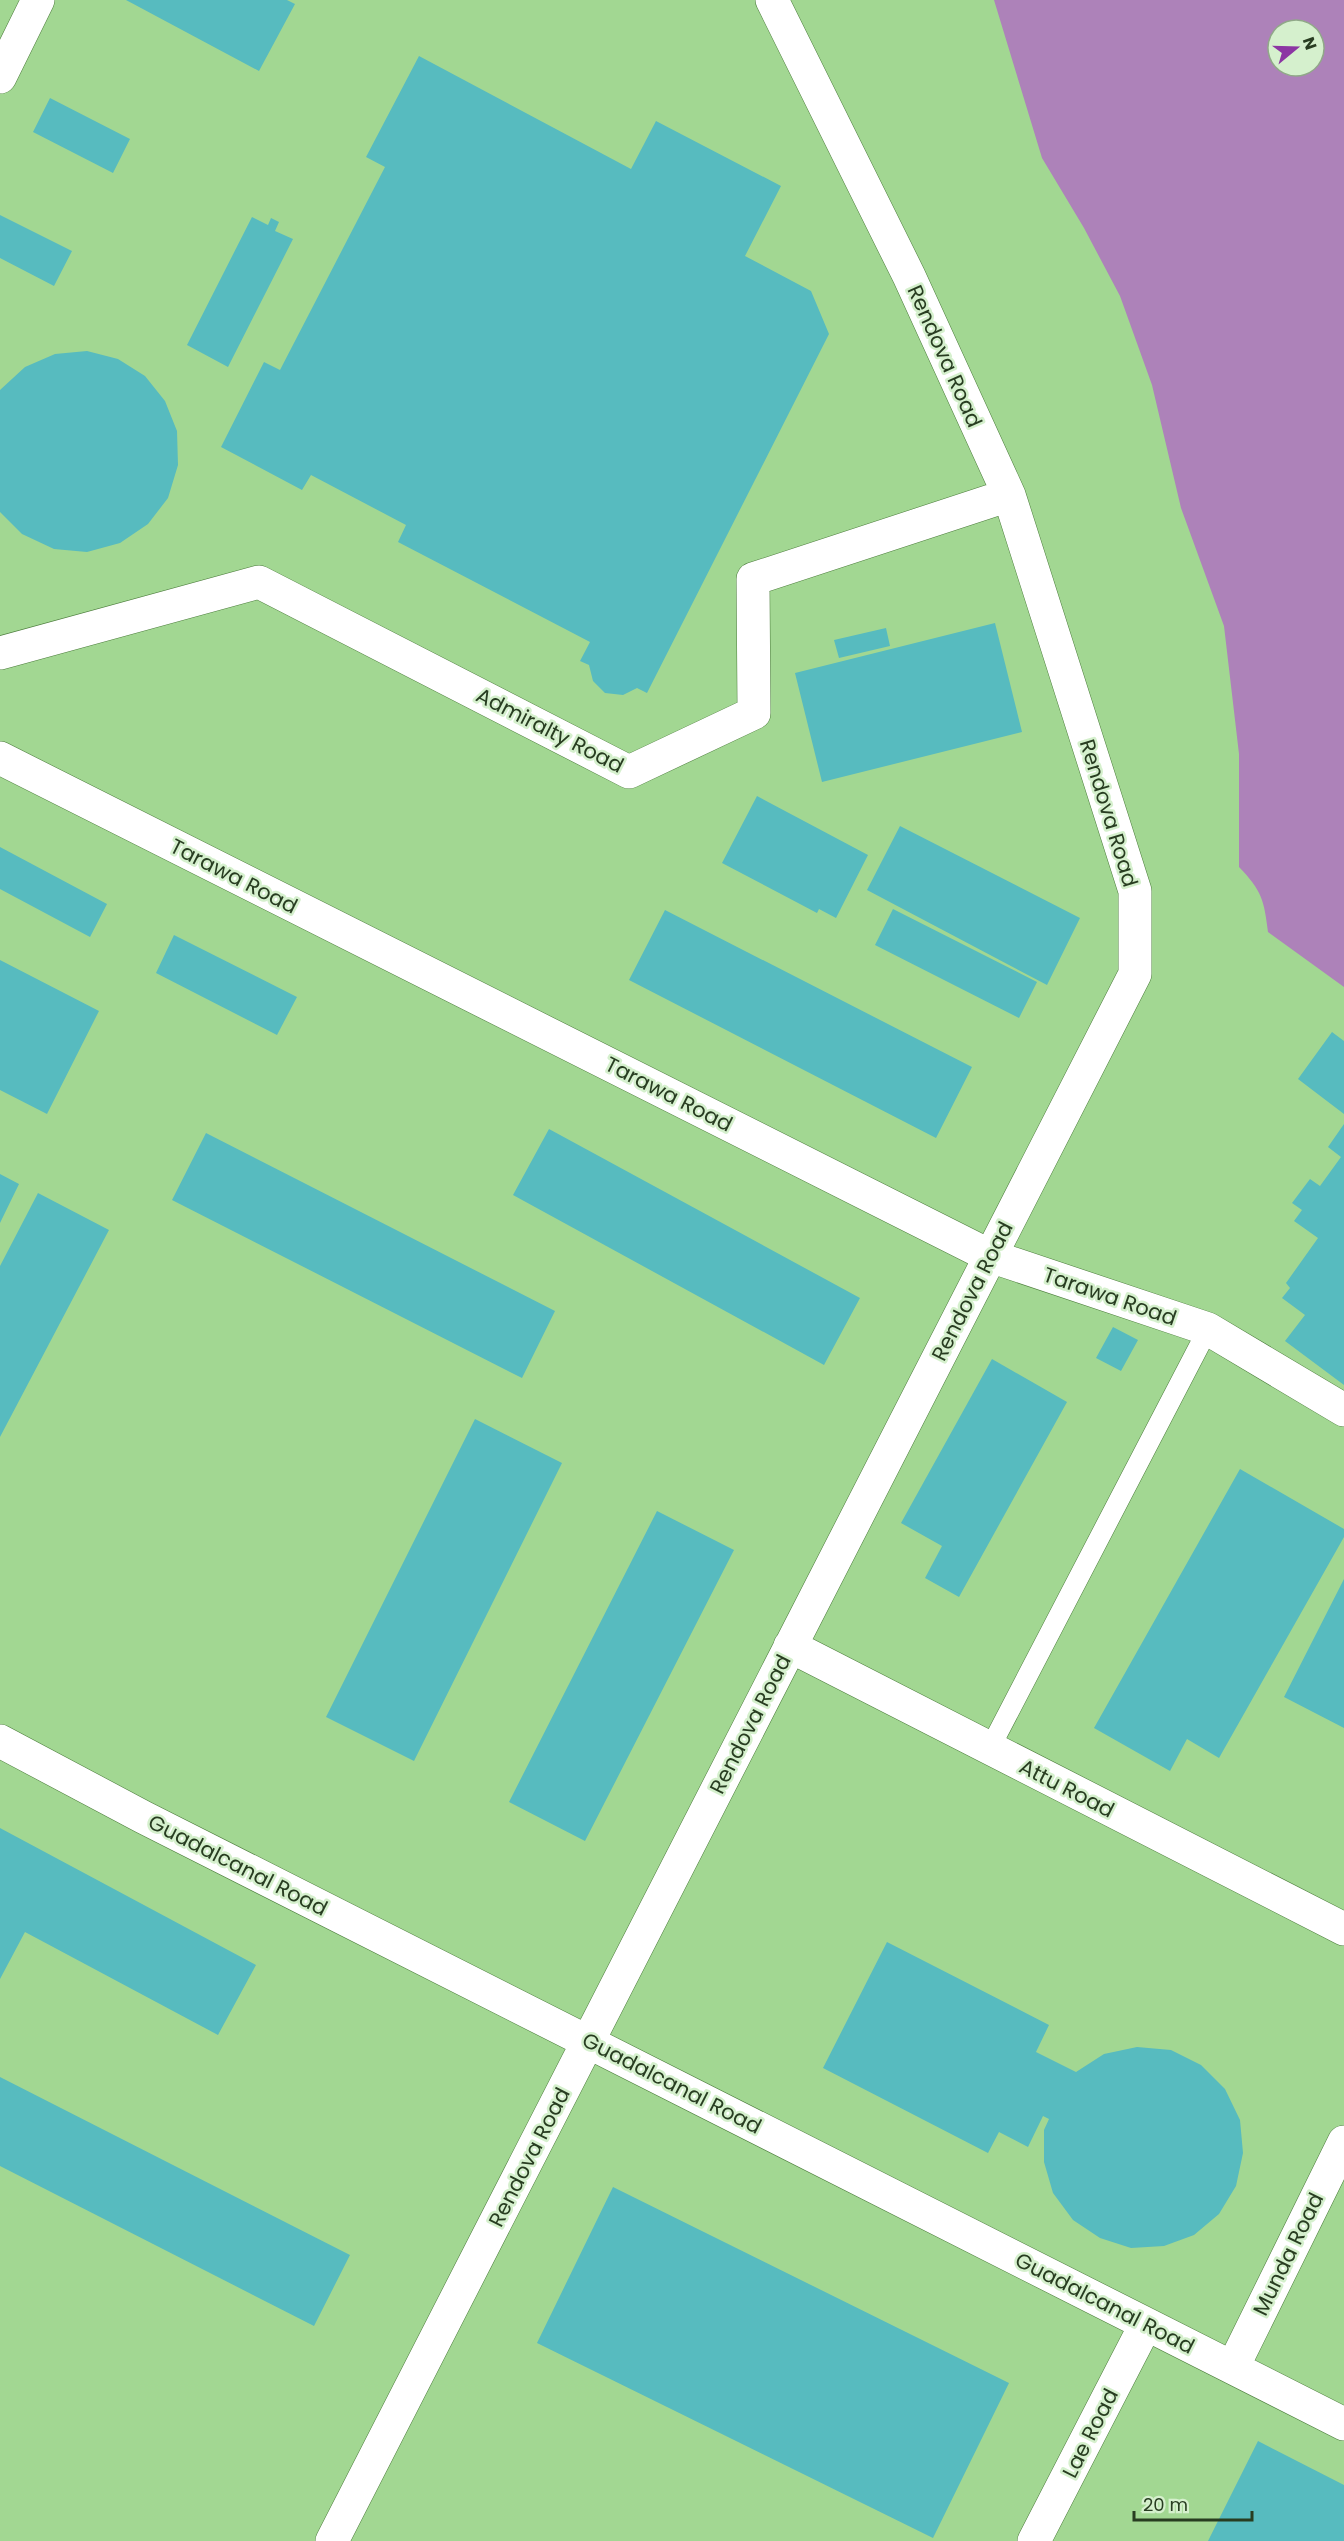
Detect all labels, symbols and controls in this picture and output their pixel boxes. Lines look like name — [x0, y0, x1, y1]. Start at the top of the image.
north arrow — [1266, 18, 1326, 78]
text: N — [1297, 34, 1323, 53]
street label: Rendova Road — [901, 280, 989, 432]
street label: Admiralty Road — [471, 680, 629, 780]
street label: Rendova Road — [1073, 736, 1145, 890]
street label: Tarawa Road — [165, 831, 303, 921]
street label: Tarawa Road — [600, 1049, 738, 1139]
street label: Rendova Road — [924, 1216, 1020, 1366]
street label: Tarawa Road — [1039, 1260, 1181, 1332]
street label: Rendova Road — [702, 1649, 798, 1799]
street label: Attu Road — [1014, 1752, 1120, 1824]
street label: Guadalcanal Road — [143, 1807, 333, 1923]
street label: Guadalcanal Road — [577, 2025, 767, 2141]
street label: Rendova Road — [481, 2082, 577, 2232]
street label: Munda Road — [1246, 2188, 1330, 2320]
street label: Guadalcanal Road — [1010, 2245, 1200, 2361]
street label: Lae Road — [1055, 2383, 1125, 2483]
scale bar — [1134, 2484, 1252, 2522]
text: 20 m — [1143, 2492, 1188, 2517]

